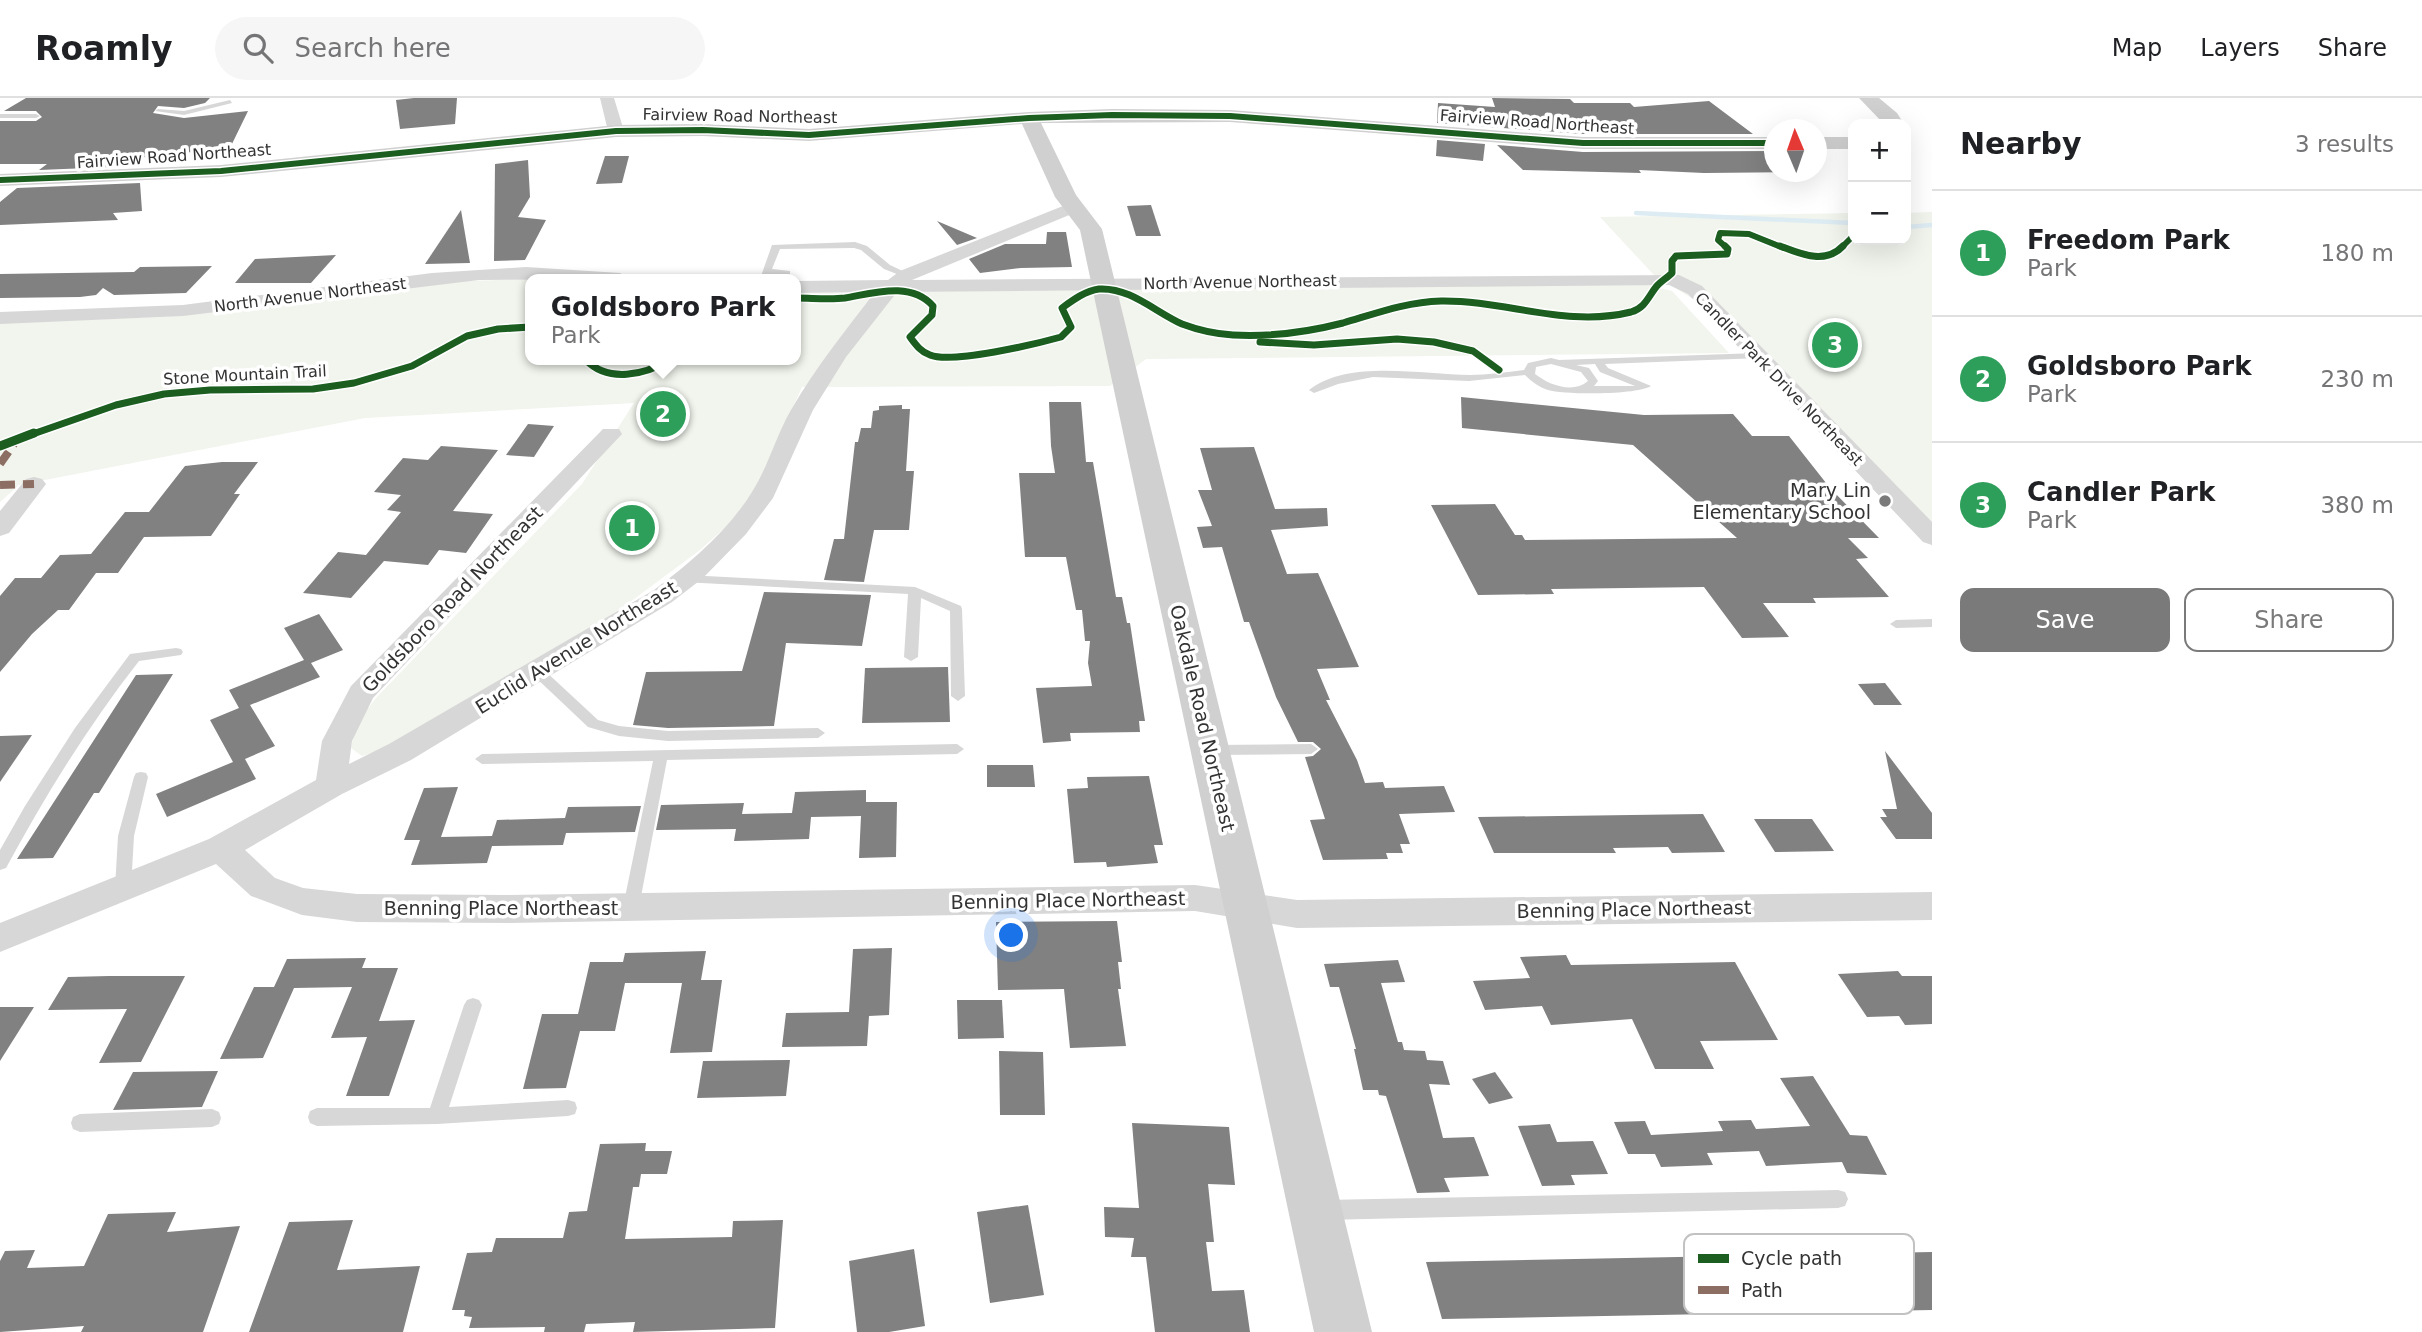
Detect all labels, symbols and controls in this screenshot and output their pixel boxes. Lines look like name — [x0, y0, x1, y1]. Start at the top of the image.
search box — [215, 17, 705, 80]
text: Roamly — [35, 29, 173, 68]
icon: search — [239, 29, 277, 67]
text: Search here — [295, 33, 451, 63]
text: Map — [2112, 34, 2162, 62]
text: Layers — [2200, 34, 2280, 62]
text: Share — [2318, 34, 2387, 62]
street label: Fairview Road Northeast — [642, 105, 838, 127]
street label: Fairview Road Northeast — [1439, 106, 1635, 138]
north arrow — [1764, 119, 1827, 182]
map controls — [1848, 119, 1911, 245]
button: + — [1848, 119, 1911, 182]
text: Nearby — [1960, 126, 2082, 161]
text: 3 results — [2295, 131, 2394, 157]
street label: Fairview Road Northeast — [76, 140, 272, 172]
button: − — [1848, 182, 1911, 245]
text: Freedom Park — [2027, 225, 2230, 255]
text: 1 — [1975, 240, 1991, 266]
text: 180 m — [2320, 240, 2394, 266]
text: Park — [2027, 255, 2077, 281]
street label: North Avenue Northeast — [1143, 271, 1337, 293]
street label: North Avenue Northeast — [213, 274, 407, 316]
popup — [525, 274, 801, 365]
street label: Candler Park Drive Northeast — [1691, 288, 1867, 470]
text: Goldsboro Park — [551, 292, 775, 322]
pin: 3 — [1812, 319, 1858, 371]
text: Park — [551, 322, 601, 348]
text: Goldsboro Park — [2027, 351, 2251, 381]
street label: Stone Mountain Trail — [163, 361, 327, 389]
text: 2 — [1975, 366, 1991, 392]
text: 230 m — [2320, 366, 2394, 392]
text: Park — [2027, 381, 2077, 407]
pin: 2 — [640, 388, 686, 440]
text: Candler Park — [2027, 477, 2215, 507]
place label: Mary Lin Elementary School — [1693, 479, 1871, 523]
text: 3 — [1975, 492, 1991, 518]
text: 380 m — [2320, 492, 2394, 518]
marker: Mary Lin Elementary School — [1877, 493, 1893, 509]
street label: Goldsboro Road Northeast — [357, 501, 547, 697]
pin: 1 — [609, 502, 655, 554]
text: Park — [2027, 507, 2077, 533]
street label: Euclid Avenue Northeast — [471, 576, 681, 718]
button: Save — [1960, 588, 2170, 652]
button: Share — [2184, 588, 2394, 652]
street label: Oakdale Road Northeast — [1166, 603, 1240, 833]
street label: Benning Place Northeast — [951, 887, 1185, 913]
street label: Benning Place Northeast — [1517, 896, 1751, 922]
street label: Benning Place Northeast — [384, 897, 618, 919]
your location — [994, 918, 1028, 952]
legend — [1684, 1234, 1914, 1314]
text: Cycle path — [1741, 1247, 1842, 1269]
text: Path — [1741, 1279, 1783, 1301]

